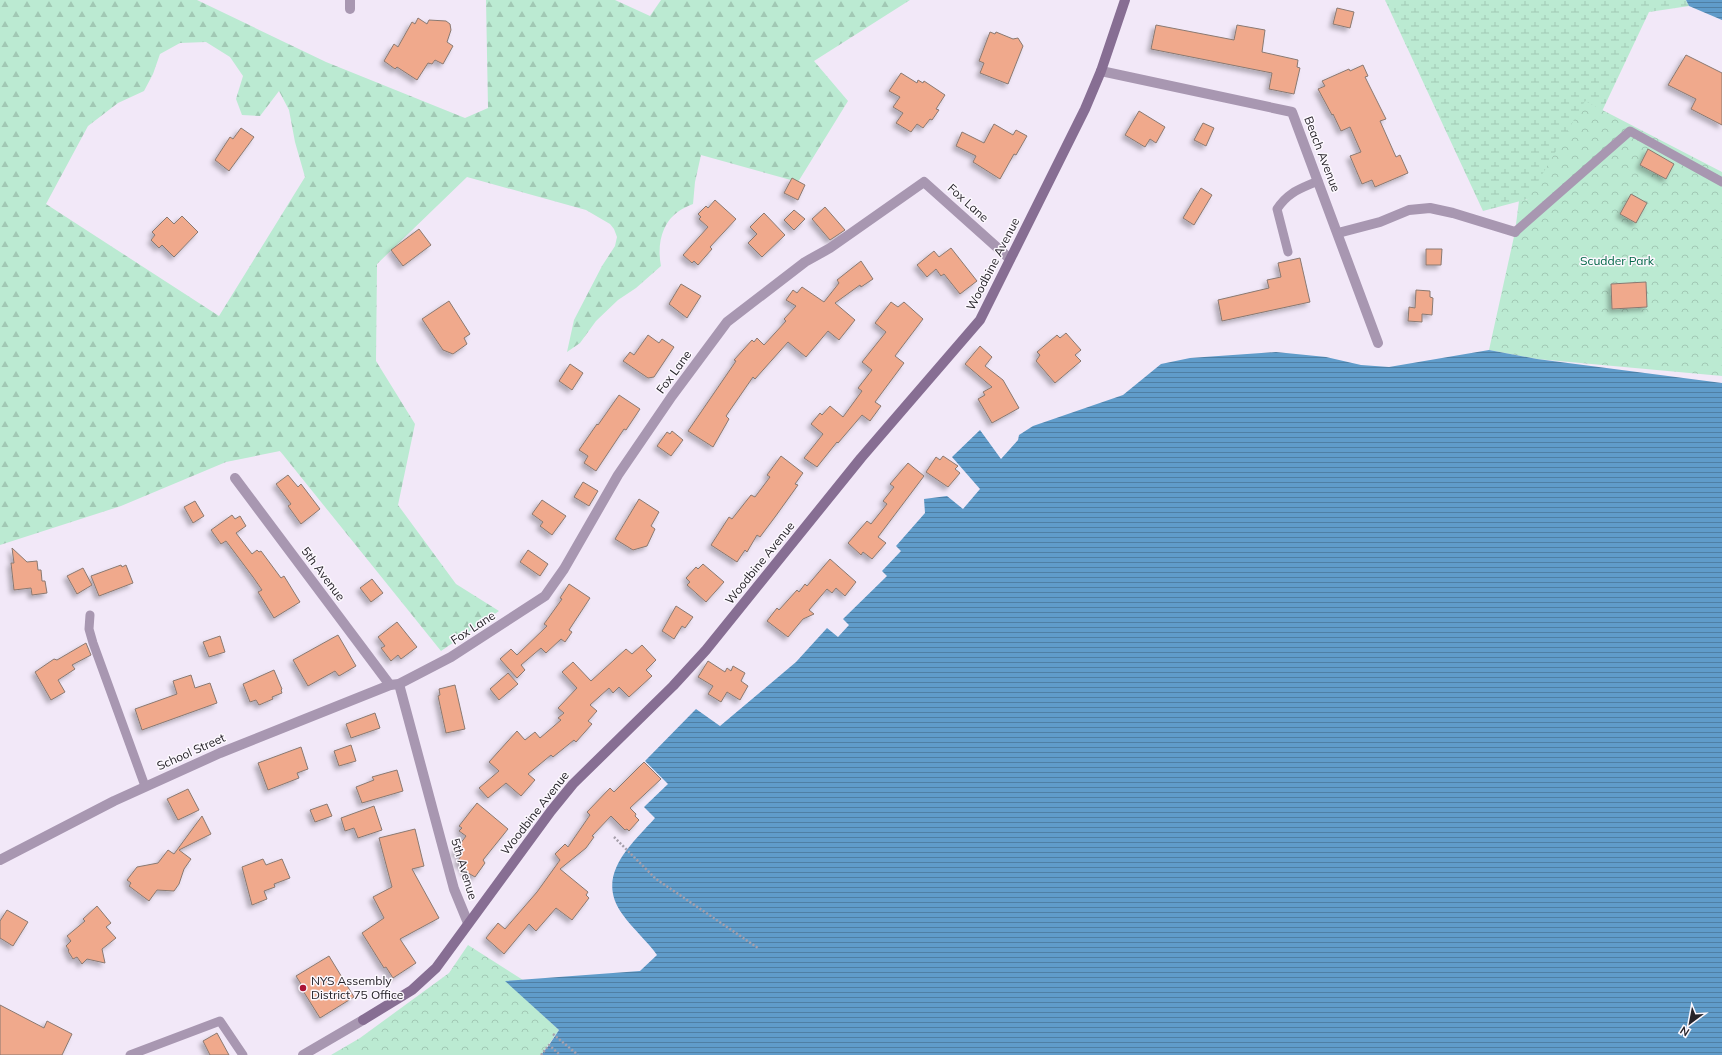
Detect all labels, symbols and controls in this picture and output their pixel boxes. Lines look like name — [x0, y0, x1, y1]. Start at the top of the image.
street label: Beach Avenue — [1301, 114, 1344, 194]
street label: Fox Lane — [945, 180, 992, 225]
street label: Woodbine Avenue — [963, 215, 1022, 313]
park label: Scudder Park — [1580, 253, 1655, 268]
street label: Fox Lane — [653, 347, 694, 396]
street label: Woodbine Avenue — [722, 518, 798, 607]
street label: 5th Avenue — [298, 544, 348, 604]
street label: Fox Lane — [448, 608, 498, 648]
street label: School Street — [154, 730, 227, 773]
street label: Woodbine Avenue — [497, 768, 572, 858]
street label: 5th Avenue — [448, 836, 481, 901]
place label: NYS Assembly District 75 Office — [311, 973, 403, 1002]
marker: NYS Assembly District 75 Office — [298, 983, 308, 993]
north arrow — [1670, 1003, 1710, 1043]
text: N — [1677, 1023, 1692, 1040]

